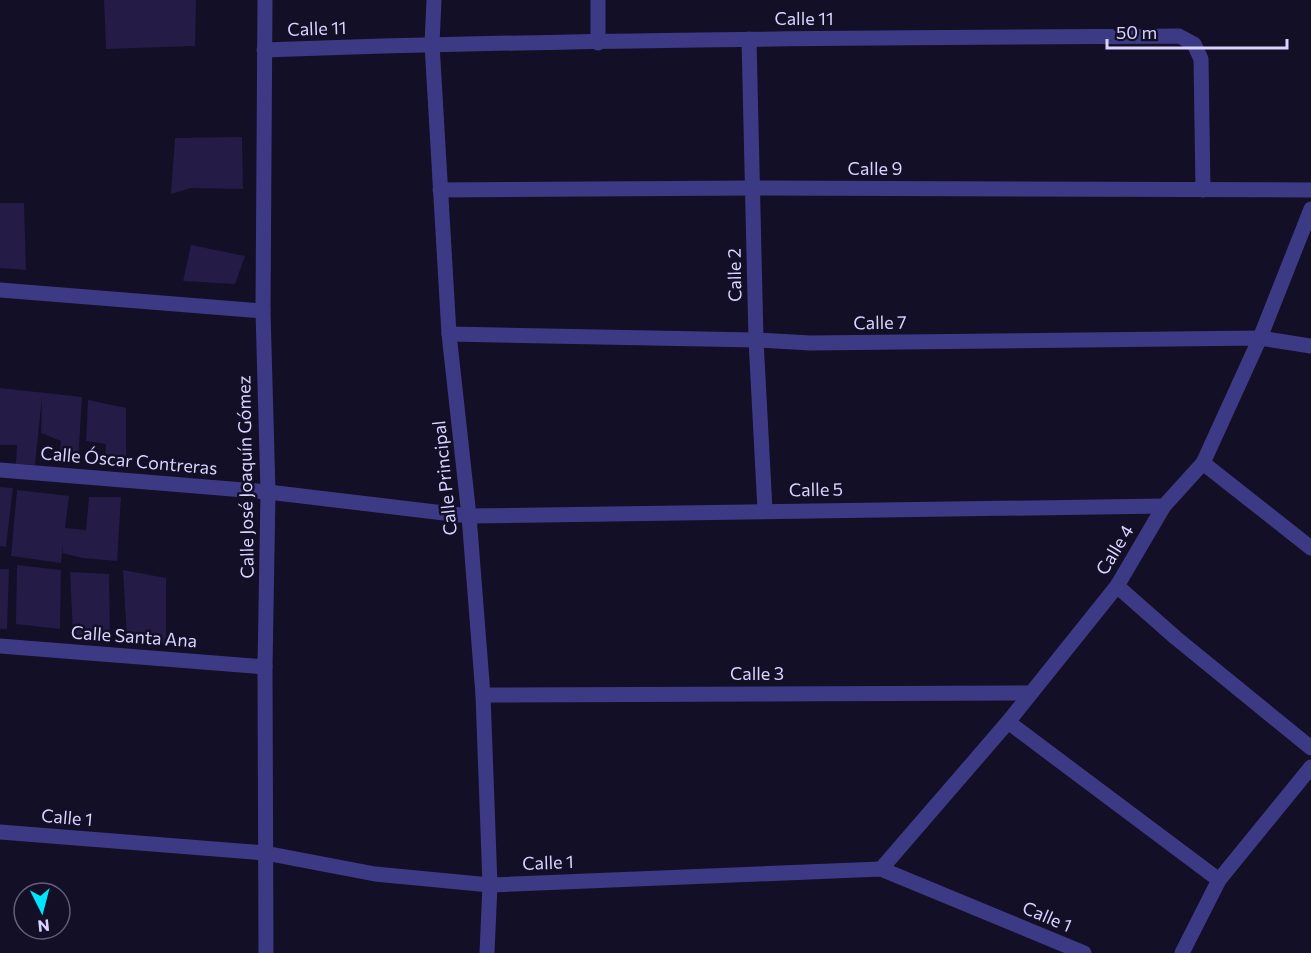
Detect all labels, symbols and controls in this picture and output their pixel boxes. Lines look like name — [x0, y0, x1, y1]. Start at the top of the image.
street label: Calle 11 — [774, 7, 834, 29]
scale bar — [1107, 12, 1287, 50]
street label: Calle 11 — [287, 16, 347, 40]
text: 50 m — [1116, 21, 1157, 43]
street label: Calle 9 — [848, 157, 902, 179]
street label: Calle 2 — [723, 248, 745, 302]
street label: Calle 7 — [853, 311, 907, 333]
street label: Calle José Joaquín Gómez — [232, 375, 258, 579]
street label: Calle Principal — [427, 420, 461, 537]
street label: Calle Óscar Contreras — [40, 441, 218, 479]
street label: Calle 5 — [789, 478, 843, 500]
street label: Calle 4 — [1091, 520, 1138, 579]
street label: Calle Santa Ana — [70, 621, 198, 651]
street label: Calle 3 — [730, 662, 784, 684]
street label: Calle 1 — [40, 804, 94, 830]
street label: Calle 1 — [522, 850, 574, 874]
north arrow — [12, 881, 72, 941]
street label: Calle 1 — [1019, 896, 1075, 936]
text: N — [37, 916, 51, 936]

